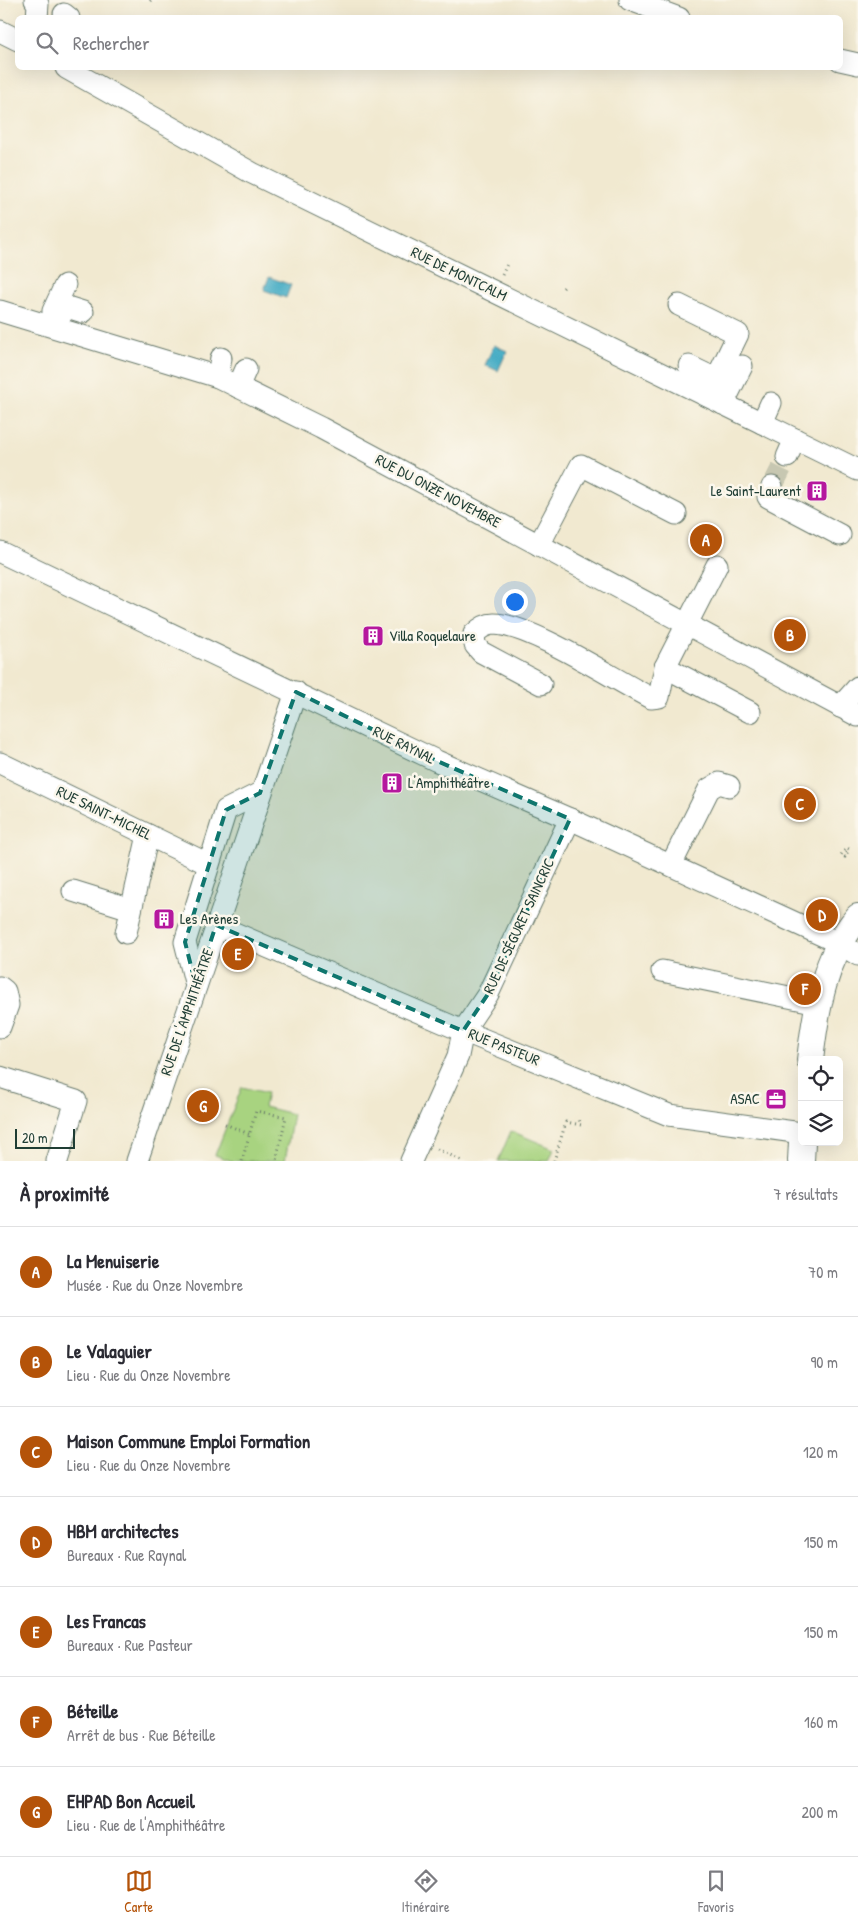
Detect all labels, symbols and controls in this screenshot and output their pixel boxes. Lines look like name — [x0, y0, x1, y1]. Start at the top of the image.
search box — [15, 15, 843, 70]
icon: search — [33, 29, 61, 57]
text: Rechercher — [73, 30, 150, 56]
street label: RUE DE MONTCALM — [408, 241, 511, 306]
street label: RUE DU ONZE NOVEMBRE — [372, 449, 505, 533]
building icon: Le Saint-Laurent — [805, 479, 829, 503]
place label: Le Saint-Laurent — [711, 480, 802, 501]
pin: A — [690, 521, 722, 559]
your location — [502, 589, 528, 615]
pin: B — [774, 616, 806, 654]
building icon: Villa Roquelaure — [361, 624, 385, 648]
place label: Villa Roquelaure — [389, 625, 476, 646]
street label: RUE RAYNAL — [370, 720, 439, 769]
building icon: L'Amphithéâtre — [380, 771, 404, 795]
place label: L'Amphithéâtre — [408, 772, 490, 793]
street label: RUE SAINT-MICHEL — [53, 780, 156, 845]
pin: C — [784, 785, 816, 823]
street label: RUE DE SÉGURET SAINCRIC — [478, 854, 559, 997]
pin: D — [806, 896, 838, 934]
building icon: Les Arènes — [152, 907, 176, 931]
place label: Les Arènes — [180, 908, 239, 929]
pin: E — [222, 935, 254, 973]
street label: RUE DE L'AMPHITHÉÂTRE — [155, 945, 218, 1078]
pin: F — [789, 970, 821, 1008]
street label: RUE PASTEUR — [465, 1023, 543, 1070]
map controls — [798, 1056, 843, 1146]
button: locate — [798, 1056, 843, 1101]
pin: G — [187, 1087, 219, 1125]
office icon: ASAC — [764, 1087, 788, 1111]
place label: ASAC — [730, 1088, 760, 1109]
button: layers — [798, 1101, 843, 1146]
scale bar — [15, 1126, 75, 1149]
text: 20 m — [22, 1128, 48, 1147]
text: À proximité — [20, 1179, 109, 1208]
text: 7 résultats — [774, 1183, 838, 1205]
text: La Menuiserie — [67, 1248, 159, 1274]
text: A — [32, 1261, 40, 1283]
text: 70 m — [808, 1261, 838, 1283]
text: Musée · Rue du Onze Novembre — [67, 1274, 243, 1296]
text: Le Valaguier — [67, 1338, 152, 1364]
text: B — [32, 1351, 40, 1373]
text: 90 m — [810, 1351, 838, 1373]
text: Lieu · Rue du Onze Novembre — [67, 1364, 231, 1386]
text: Maison Commune Emploi Formation — [67, 1428, 310, 1454]
text: C — [32, 1441, 40, 1463]
text: 120 m — [803, 1441, 838, 1463]
text: Lieu · Rue du Onze Novembre — [67, 1454, 231, 1476]
text: HBM architectes — [67, 1518, 178, 1544]
text: D — [32, 1531, 40, 1553]
text: 150 m — [804, 1531, 838, 1553]
text: Bureaux · Rue Raynal — [67, 1544, 186, 1566]
text: Les Francas — [67, 1608, 146, 1634]
text: E — [32, 1621, 40, 1643]
text: 150 m — [804, 1621, 838, 1643]
text: Bureaux · Rue Pasteur — [67, 1634, 193, 1656]
text: Béteille — [67, 1698, 118, 1724]
text: F — [33, 1711, 39, 1733]
text: 160 m — [804, 1711, 838, 1733]
text: Arrêt de bus · Rue Béteille — [67, 1724, 216, 1746]
text: EHPAD Bon Accueil — [67, 1788, 195, 1814]
text: G — [32, 1801, 40, 1823]
text: 200 m — [802, 1801, 838, 1823]
text: Lieu · Rue de l'Amphithéâtre — [67, 1814, 225, 1836]
tab: Carte — [124, 1867, 153, 1916]
tab: Itinéraire — [401, 1867, 450, 1916]
tab: Favoris — [698, 1867, 734, 1916]

